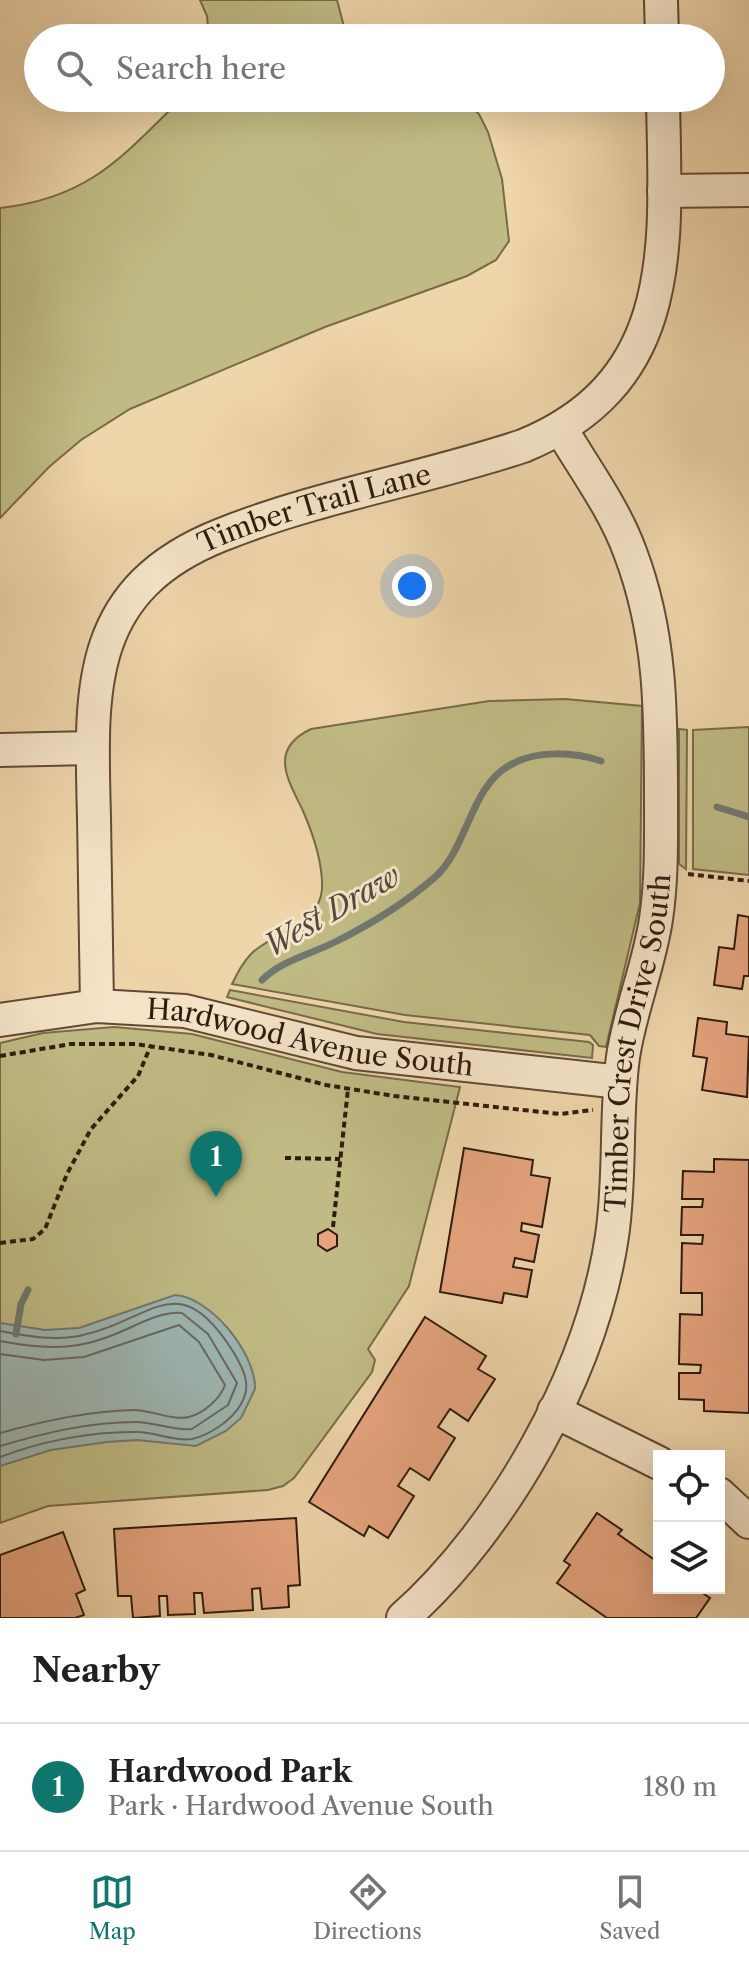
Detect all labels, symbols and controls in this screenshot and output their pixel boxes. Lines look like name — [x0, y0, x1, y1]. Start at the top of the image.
search box — [24, 24, 725, 112]
icon: search — [52, 46, 96, 90]
text: Search here — [116, 50, 286, 87]
street label: Timber Trail Lane — [192, 457, 434, 560]
your location — [392, 566, 432, 606]
water label: West Draw — [257, 857, 407, 964]
street label: Timber Crest Drive South — [598, 873, 677, 1214]
street label: Hardwood Avenue South — [146, 992, 475, 1083]
pin: 1 — [190, 1131, 242, 1197]
map controls — [653, 1450, 725, 1594]
button: locate — [653, 1450, 725, 1522]
button: layers — [653, 1522, 725, 1594]
text: Nearby — [32, 1649, 160, 1691]
text: Hardwood Park — [108, 1753, 352, 1790]
text: 1 — [52, 1771, 64, 1803]
text: 180 m — [643, 1771, 717, 1803]
text: Park · Hardwood Avenue South — [108, 1790, 494, 1822]
tab: Map — [89, 1870, 136, 1945]
tab: Directions — [313, 1870, 422, 1945]
tab: Saved — [599, 1870, 660, 1945]

